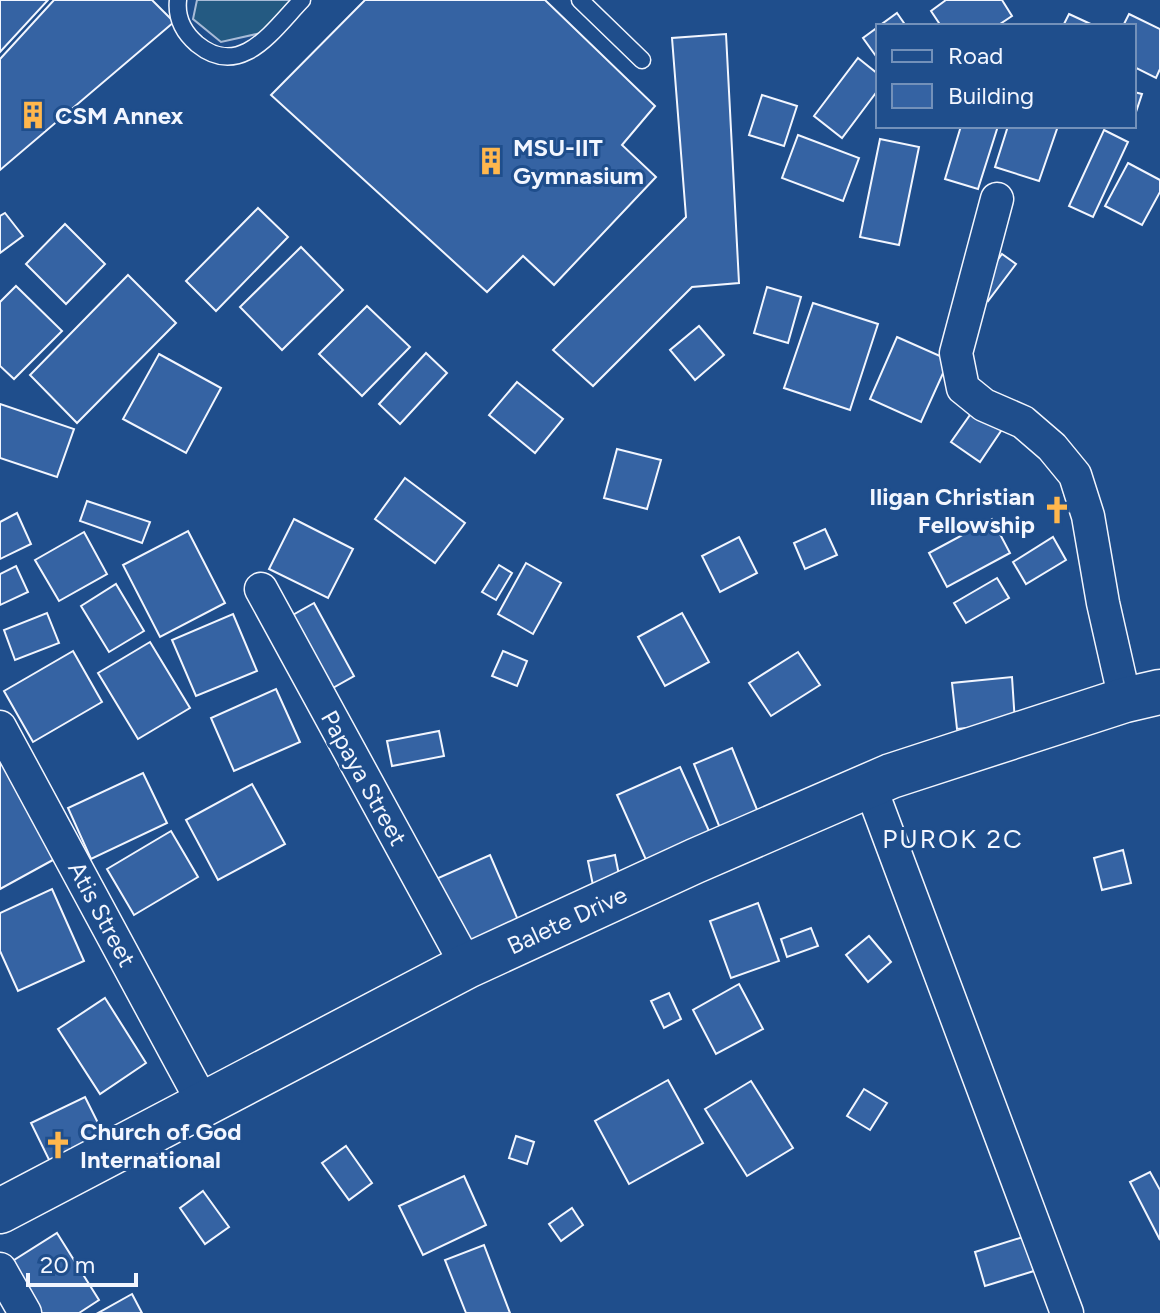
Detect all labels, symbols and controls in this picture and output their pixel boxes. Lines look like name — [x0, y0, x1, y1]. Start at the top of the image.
legend — [876, 24, 1136, 128]
text: Road — [948, 41, 1003, 70]
text: Building — [948, 81, 1034, 110]
building icon: CSM Annex — [18, 100, 48, 130]
place label: CSM Annex — [55, 101, 184, 130]
place label: MSU-IIT Gymnasium — [513, 133, 644, 190]
building icon: MSU-IIT Gymnasium — [476, 146, 506, 176]
place label: Iligan Christian Fellowship — [869, 482, 1035, 539]
church icon: Iligan Christian Fellowship — [1042, 495, 1072, 525]
street label: Papaya Street — [315, 705, 413, 851]
district label: PUROK 2C — [882, 823, 1024, 855]
street label: Atis Street — [62, 856, 142, 972]
street label: Balete Drive — [502, 880, 632, 960]
place label: Church of God International — [80, 1117, 241, 1174]
church icon: Church of God International — [43, 1130, 73, 1160]
scale bar — [28, 1237, 136, 1287]
text: 20 m — [40, 1250, 95, 1279]

